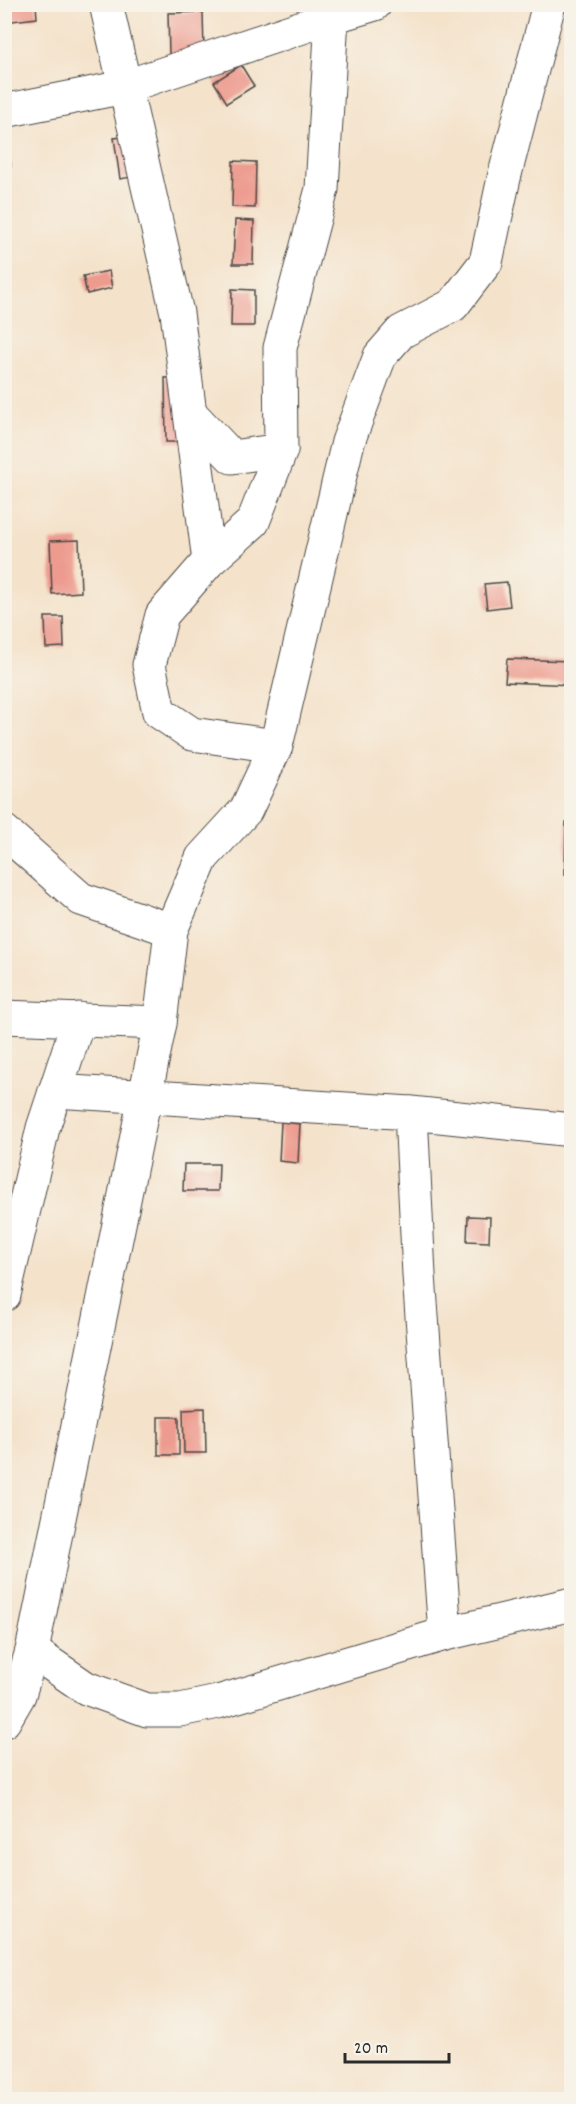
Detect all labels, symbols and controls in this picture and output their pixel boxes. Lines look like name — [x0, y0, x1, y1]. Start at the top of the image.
scale bar — [345, 2026, 448, 2064]
text: 20 m — [354, 2037, 388, 2062]

